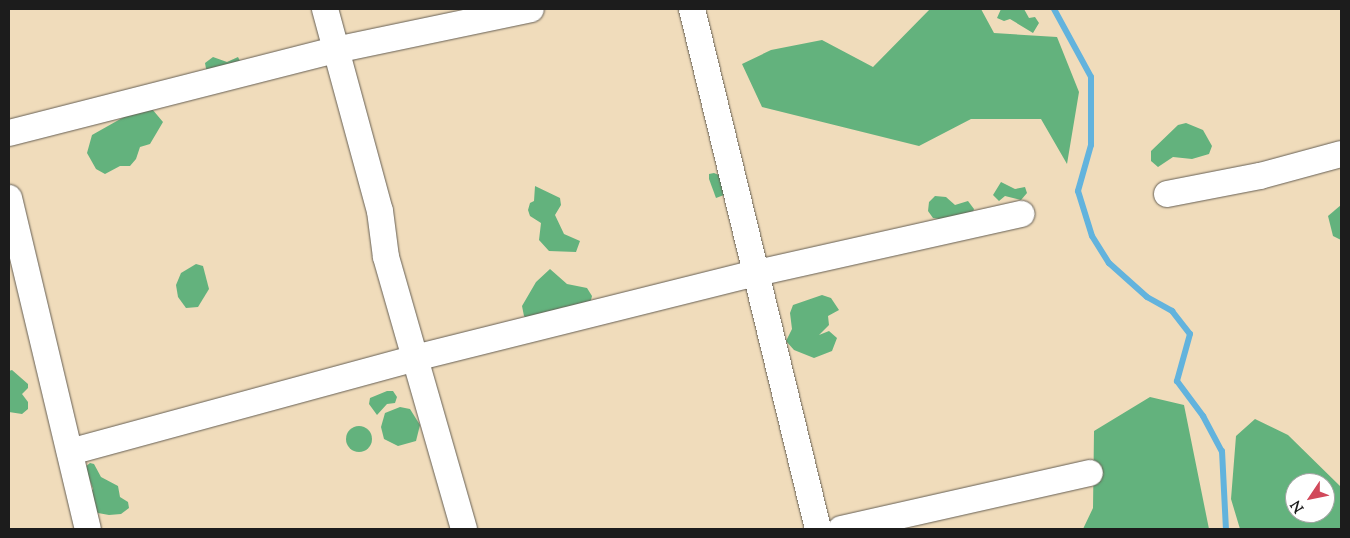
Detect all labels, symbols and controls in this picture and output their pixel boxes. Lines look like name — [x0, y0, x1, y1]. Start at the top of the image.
north arrow — [1285, 473, 1335, 523]
text: N — [1287, 496, 1310, 516]

